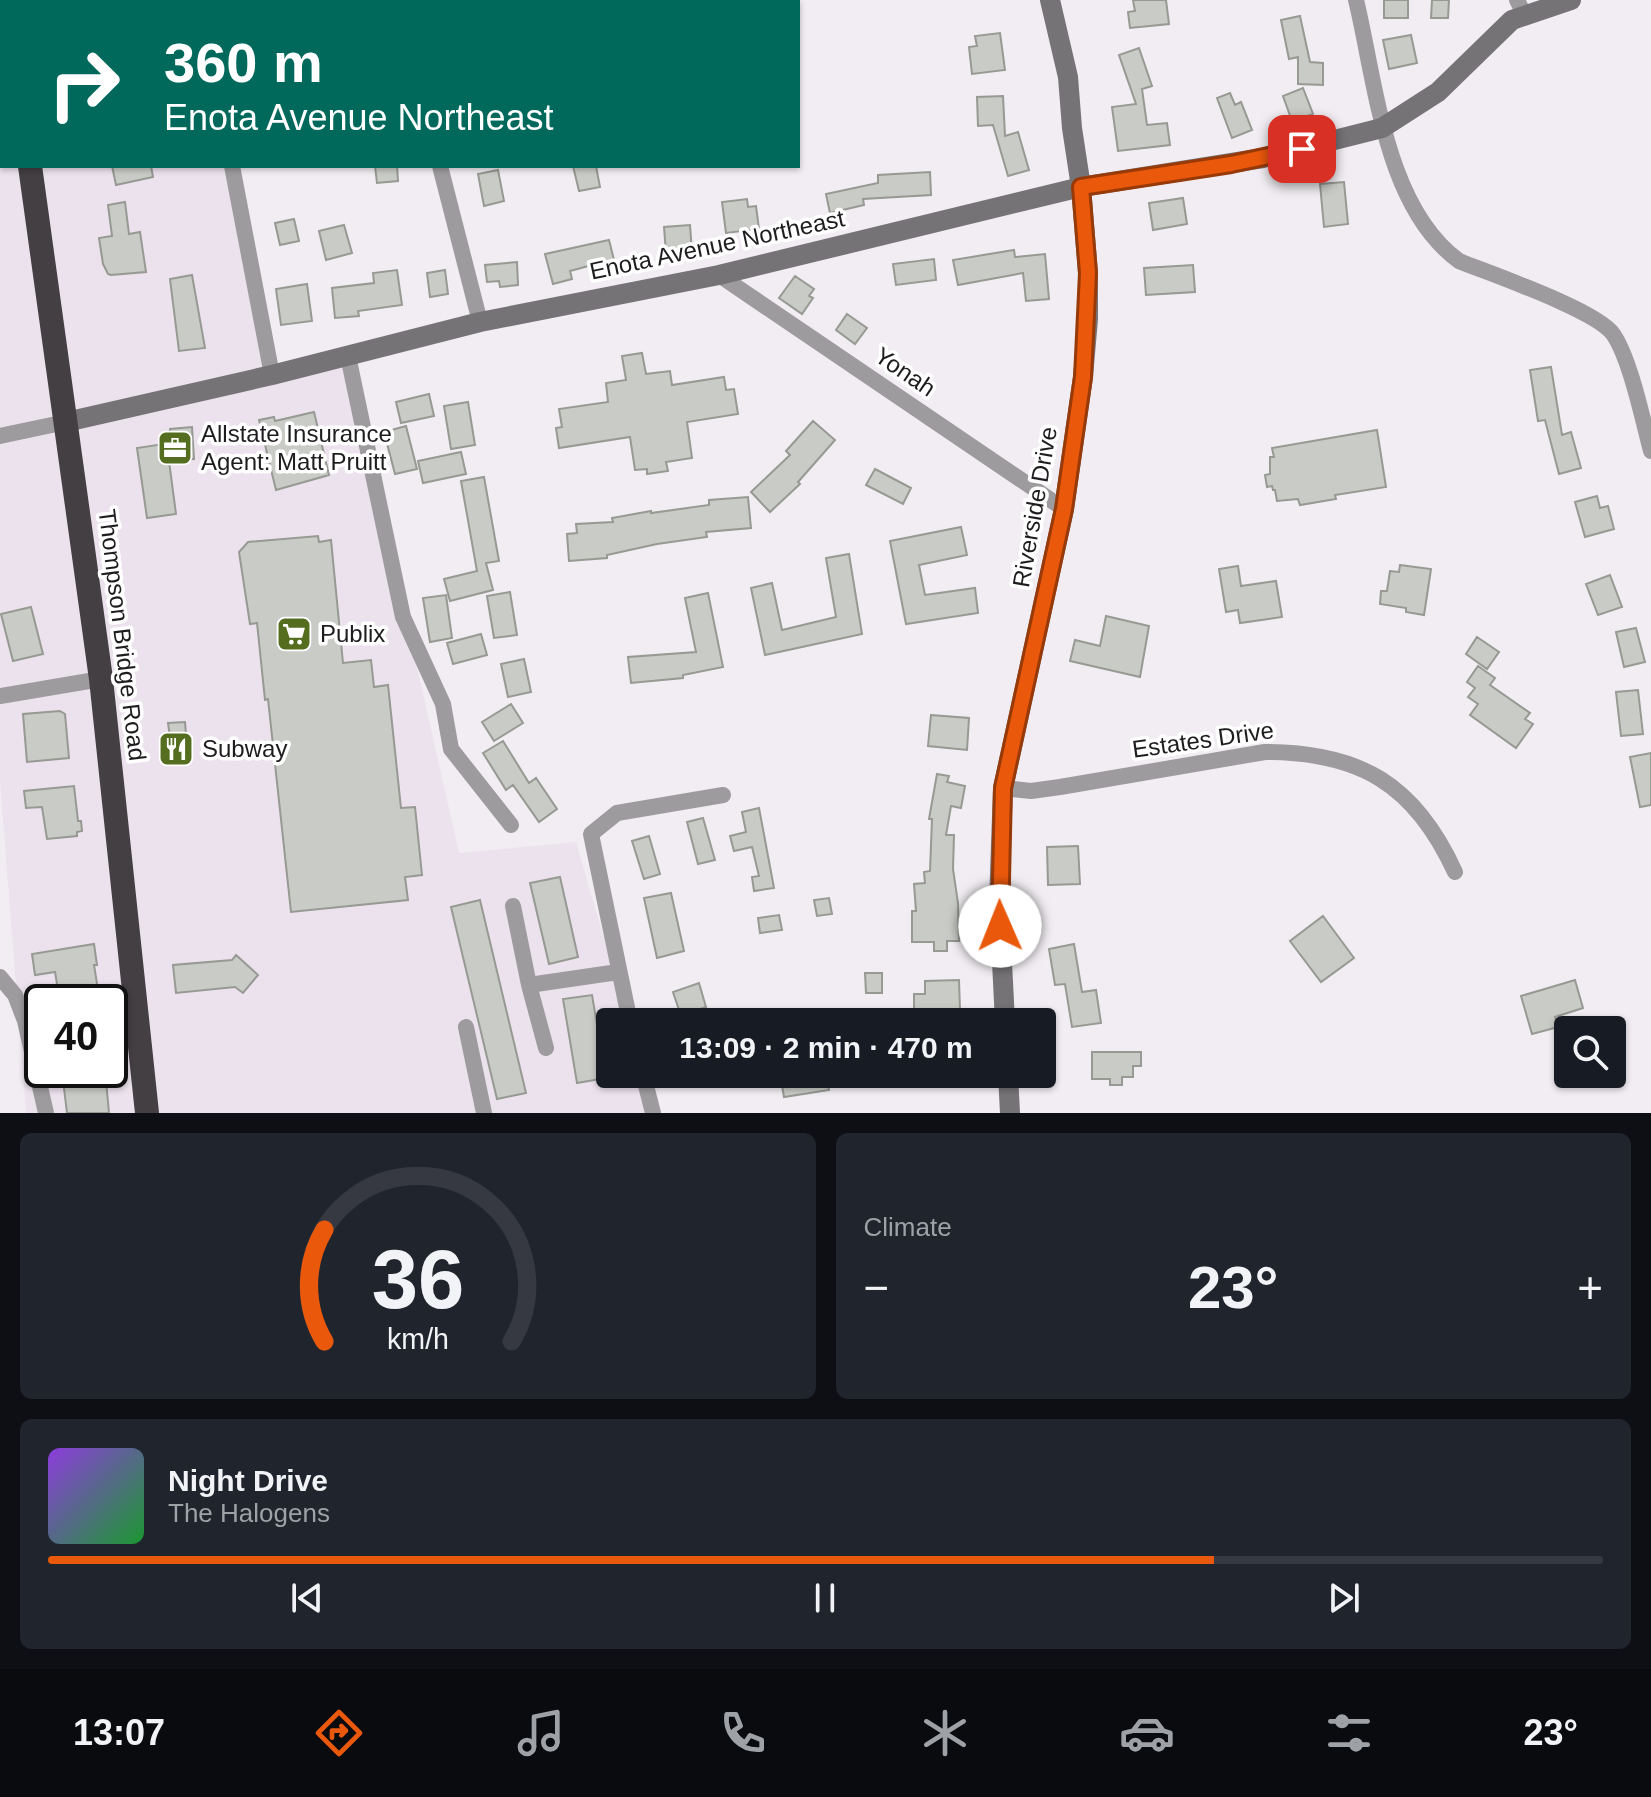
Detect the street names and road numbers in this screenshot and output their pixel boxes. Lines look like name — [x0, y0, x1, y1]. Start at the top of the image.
street label: Enota Avenue Northeast — [587, 204, 847, 285]
street label: Yonah — [870, 342, 941, 402]
street label: Riverside Drive — [1007, 424, 1062, 589]
street label: Thompson Bridge Road — [94, 507, 151, 762]
street label: Estates Drive — [1130, 716, 1275, 763]

